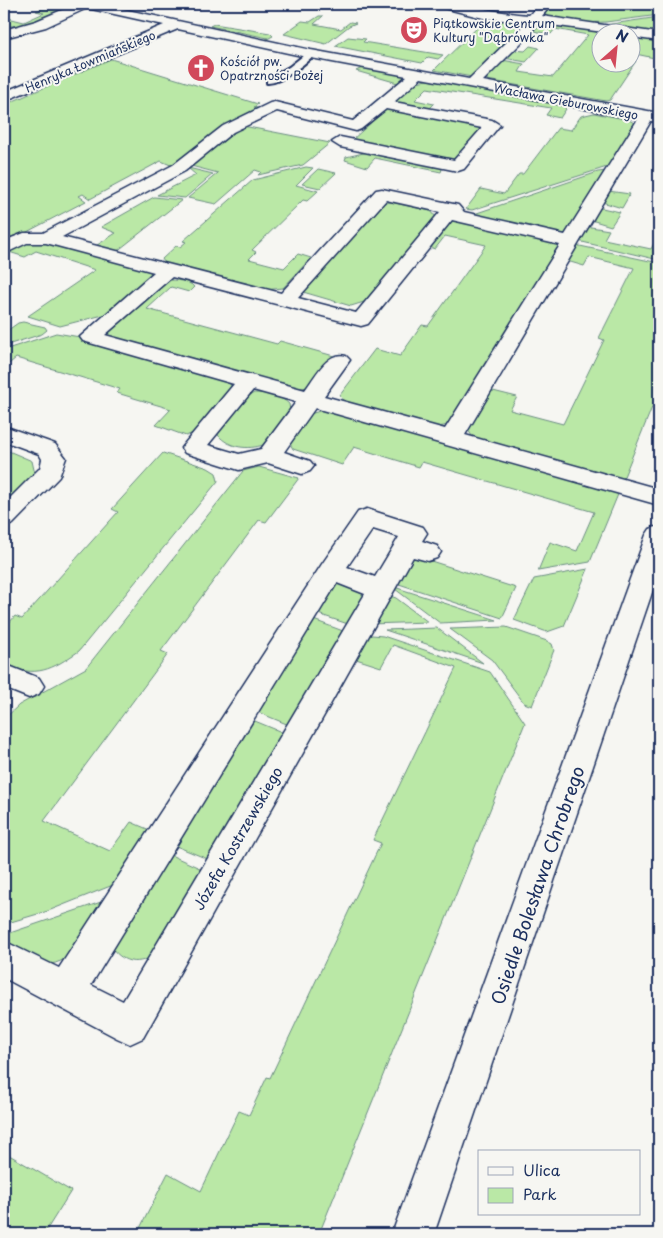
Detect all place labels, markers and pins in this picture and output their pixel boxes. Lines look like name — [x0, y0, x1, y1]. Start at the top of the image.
place label: Piątkowskie Centrum Kultury "Dąbrówka" — [433, 14, 555, 46]
theatre icon: Piątkowskie Centrum Kultury "Dąbrówka" — [399, 15, 429, 45]
place label: Kościół pw. Opatrzności Bożej — [220, 52, 323, 84]
church icon: Kościół pw. Opatrzności Bożej — [186, 53, 216, 83]

